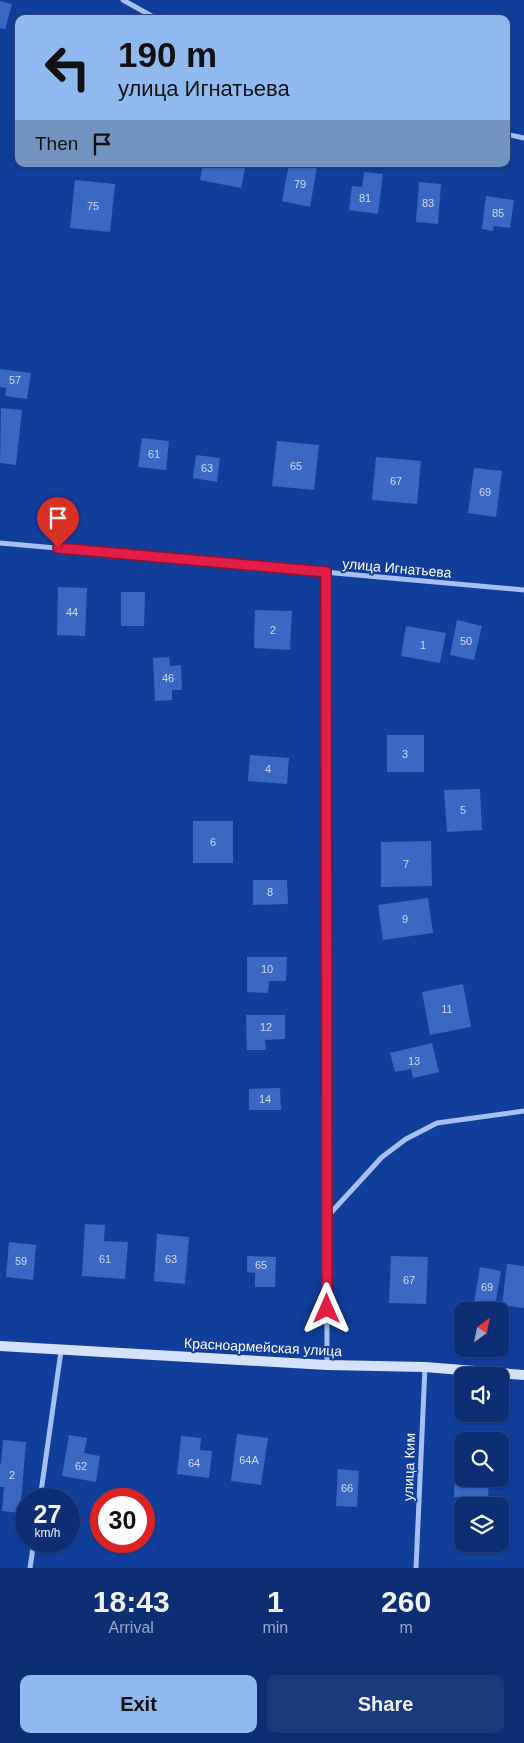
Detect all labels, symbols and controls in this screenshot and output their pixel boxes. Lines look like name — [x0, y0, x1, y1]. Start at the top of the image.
icon: left — [35, 35, 100, 100]
text: 190 m — [118, 35, 217, 74]
text: улица Игнатьева — [118, 76, 290, 101]
icon: arrive — [88, 130, 116, 158]
text: Then — [35, 133, 78, 154]
house number: 79 — [294, 178, 306, 190]
house number: 81 — [359, 192, 371, 204]
house number: 83 — [422, 197, 434, 209]
house number: 75 — [87, 200, 99, 212]
house number: 85 — [492, 207, 504, 219]
house number: 57 — [9, 374, 21, 386]
house number: 61 — [148, 448, 160, 460]
house number: 65 — [290, 460, 302, 472]
house number: 63 — [201, 462, 213, 474]
house number: 67 — [390, 475, 402, 487]
house number: 69 — [479, 486, 491, 498]
pin — [37, 497, 79, 548]
icon: arrive — [44, 504, 72, 532]
street label: улица Игнатьева — [342, 555, 452, 581]
house number: 44 — [66, 606, 78, 618]
house number: 2 — [270, 624, 276, 636]
house number: 50 — [460, 635, 472, 647]
house number: 1 — [420, 639, 426, 651]
house number: 46 — [162, 672, 174, 684]
house number: 3 — [402, 748, 408, 760]
house number: 4 — [265, 763, 271, 775]
house number: 5 — [460, 804, 466, 816]
house number: 6 — [210, 836, 216, 848]
house number: 7 — [403, 858, 409, 870]
house number: 8 — [267, 886, 273, 898]
house number: 9 — [402, 913, 408, 925]
house number: 10 — [261, 963, 273, 975]
house number: 11 — [441, 1003, 453, 1015]
house number: 12 — [260, 1021, 272, 1033]
house number: 13 — [408, 1055, 420, 1067]
house number: 14 — [259, 1093, 271, 1105]
house number: 61 — [99, 1253, 111, 1265]
house number: 63 — [165, 1253, 177, 1265]
house number: 59 — [15, 1255, 27, 1267]
house number: 65 — [255, 1259, 267, 1271]
house number: 67 — [403, 1274, 415, 1286]
house number: 69 — [481, 1281, 493, 1293]
position arrow — [300, 1282, 352, 1334]
north arrow — [454, 1302, 509, 1358]
map controls — [454, 1302, 509, 1552]
street label: Красноармейская улица — [184, 1335, 343, 1359]
button: sound — [454, 1367, 509, 1422]
button: search — [454, 1432, 509, 1487]
street label: улица Ким — [400, 1433, 418, 1501]
house number: 64А — [239, 1454, 259, 1466]
house number: 64 — [188, 1457, 200, 1469]
house number: 62 — [75, 1460, 87, 1472]
house number: 2 — [9, 1469, 15, 1481]
house number: 66 — [341, 1482, 353, 1494]
speed limit sign: 30 — [90, 1488, 155, 1553]
button: layers — [454, 1497, 509, 1552]
text: 27 — [34, 1500, 61, 1528]
text: km/h — [34, 1526, 61, 1540]
text: 18:43 — [93, 1585, 170, 1618]
text: 1 — [267, 1585, 284, 1618]
text: 260 — [381, 1585, 431, 1618]
text: Arrival — [109, 1619, 154, 1636]
text: min — [262, 1619, 288, 1636]
text: m — [399, 1619, 413, 1636]
button: Exit — [20, 1675, 257, 1733]
button: Share — [267, 1675, 504, 1733]

